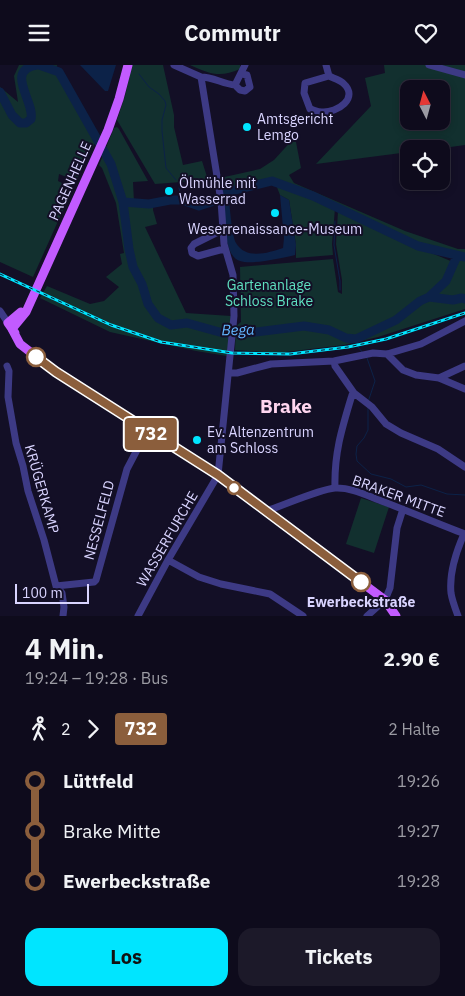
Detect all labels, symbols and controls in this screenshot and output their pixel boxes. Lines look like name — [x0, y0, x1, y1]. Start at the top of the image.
text: Commutr — [184, 18, 281, 47]
icon: menu — [25, 19, 53, 47]
icon: heart — [412, 19, 440, 47]
north arrow — [400, 80, 450, 130]
map controls — [400, 80, 450, 190]
place label: Amtsgericht Lemgo — [257, 110, 333, 144]
marker: Amtsgericht Lemgo — [241, 121, 253, 133]
street label: PAGENHELLE — [45, 139, 95, 223]
button: locate — [400, 140, 450, 190]
place label: Ölmühle mit Wasserrad — [179, 174, 256, 208]
marker: Ölmühle mit Wasserrad — [163, 185, 175, 197]
marker: Weserrenaissance-Museum — [269, 207, 281, 219]
place label: Weserrenaissance-Museum — [188, 220, 362, 238]
park label: Gartenanlage Schloss Brake — [225, 276, 313, 310]
water label: Bega — [221, 320, 255, 339]
unlabelled marker — [26, 347, 46, 367]
district label: Brake — [260, 394, 312, 418]
line badge: 732 — [122, 418, 180, 450]
text: 732 — [135, 422, 167, 445]
place label: Ev. Altenzentrum am Schloss — [207, 423, 314, 457]
marker: Ev. Altenzentrum am Schloss — [191, 434, 203, 446]
street label: KRÜGERKAMP — [21, 442, 63, 536]
street label: BRAKER MITTE — [350, 471, 448, 521]
street label: NESSELFELD — [80, 478, 118, 562]
unlabelled marker — [227, 481, 241, 495]
street label: WASSERFURCHE — [132, 488, 202, 590]
marker: Ewerbeckstraße — [351, 572, 371, 592]
scale bar — [15, 581, 89, 604]
text: 100 m — [22, 584, 63, 602]
place label: Ewerbeckstraße — [307, 593, 415, 611]
text: 4 Min. — [25, 630, 105, 667]
text: 2.90 € — [384, 647, 440, 671]
text: 19:24 – 19:28 · Bus — [25, 668, 168, 688]
icon: walk — [25, 715, 53, 743]
icon: forward — [79, 715, 107, 743]
text: 732 — [125, 717, 157, 740]
text: 2 — [61, 719, 71, 739]
text: 2 Halte — [388, 719, 440, 739]
text: Lüttfeld — [63, 769, 134, 793]
text: 19:26 — [397, 771, 440, 791]
text: Brake Mitte — [63, 819, 161, 843]
text: 19:27 — [397, 821, 440, 841]
text: Ewerbeckstraße — [63, 869, 210, 893]
text: 19:28 — [397, 871, 440, 891]
button: Los — [25, 928, 228, 986]
button: Tickets — [238, 928, 440, 986]

